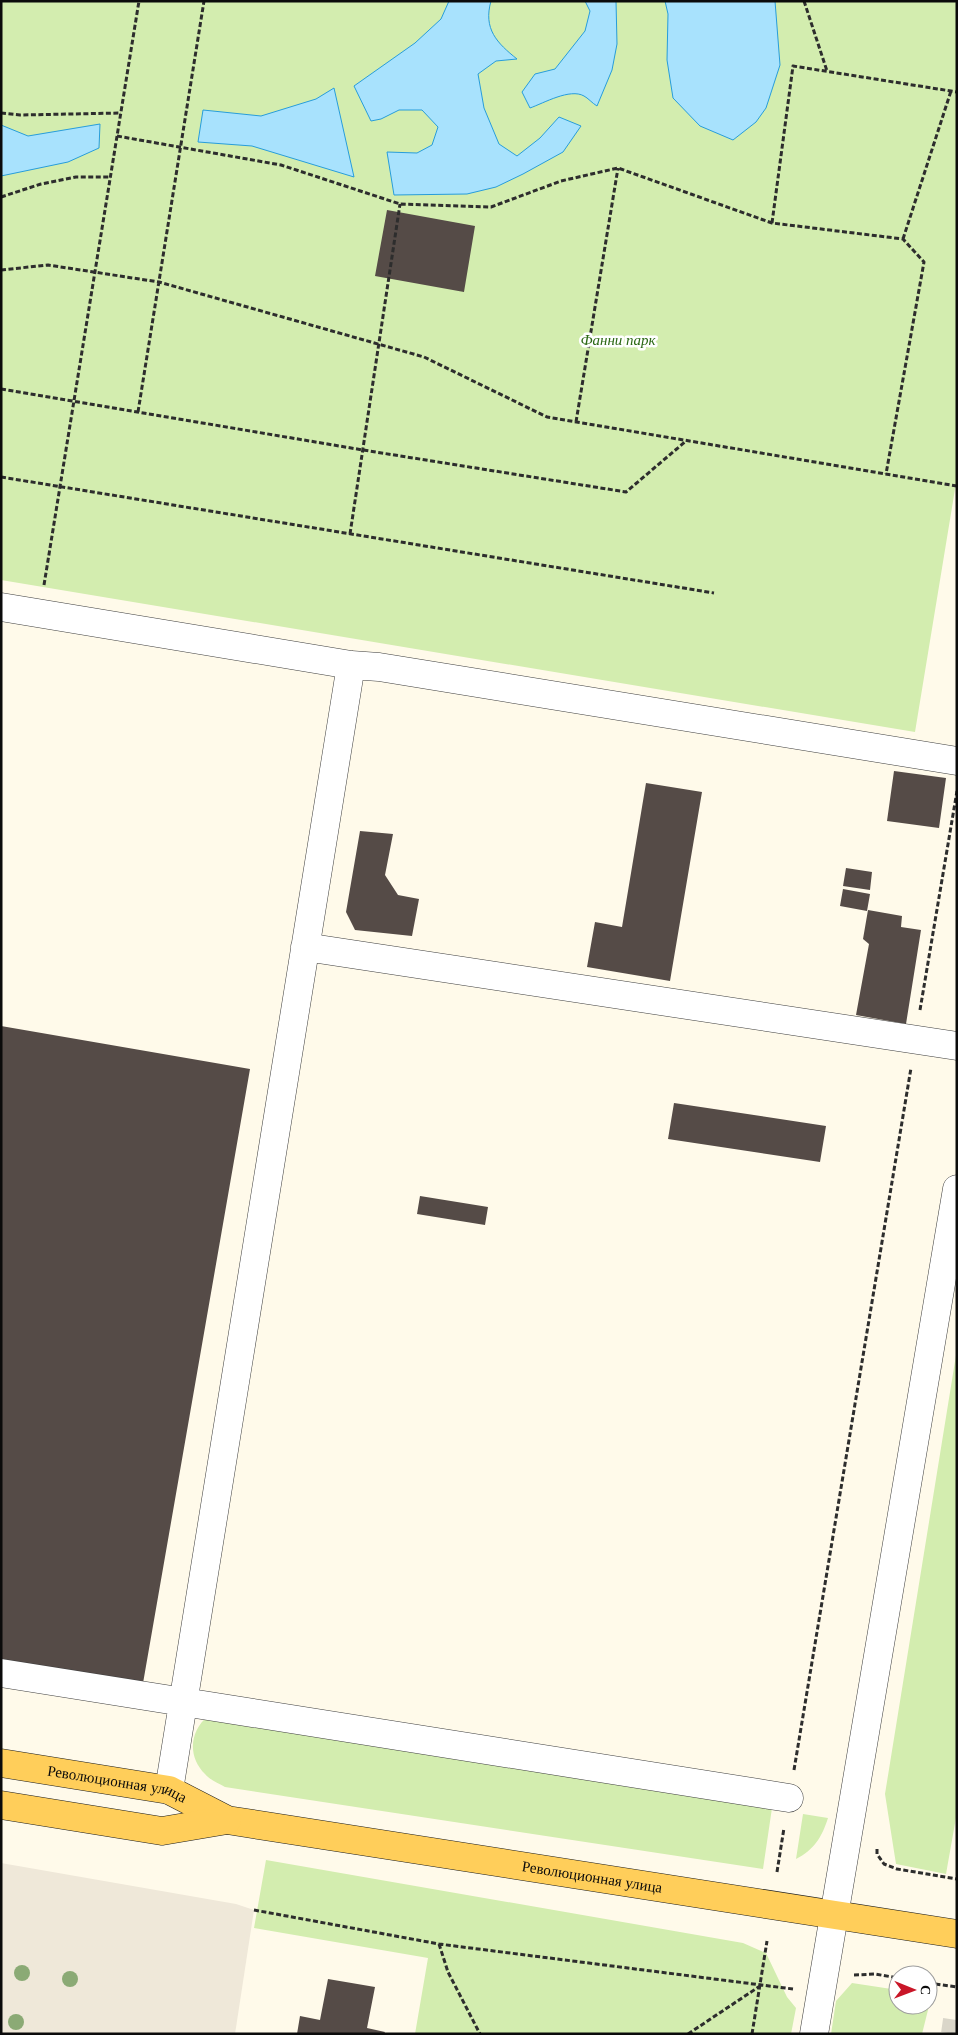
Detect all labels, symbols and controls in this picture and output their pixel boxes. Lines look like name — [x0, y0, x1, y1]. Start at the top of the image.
park label: Фанни парк — [580, 332, 657, 348]
street label: Революционная улица — [46, 1763, 190, 1806]
street label: Революционная улица — [521, 1858, 664, 1896]
north arrow — [888, 1965, 938, 2015]
text: С — [918, 1985, 933, 1995]

